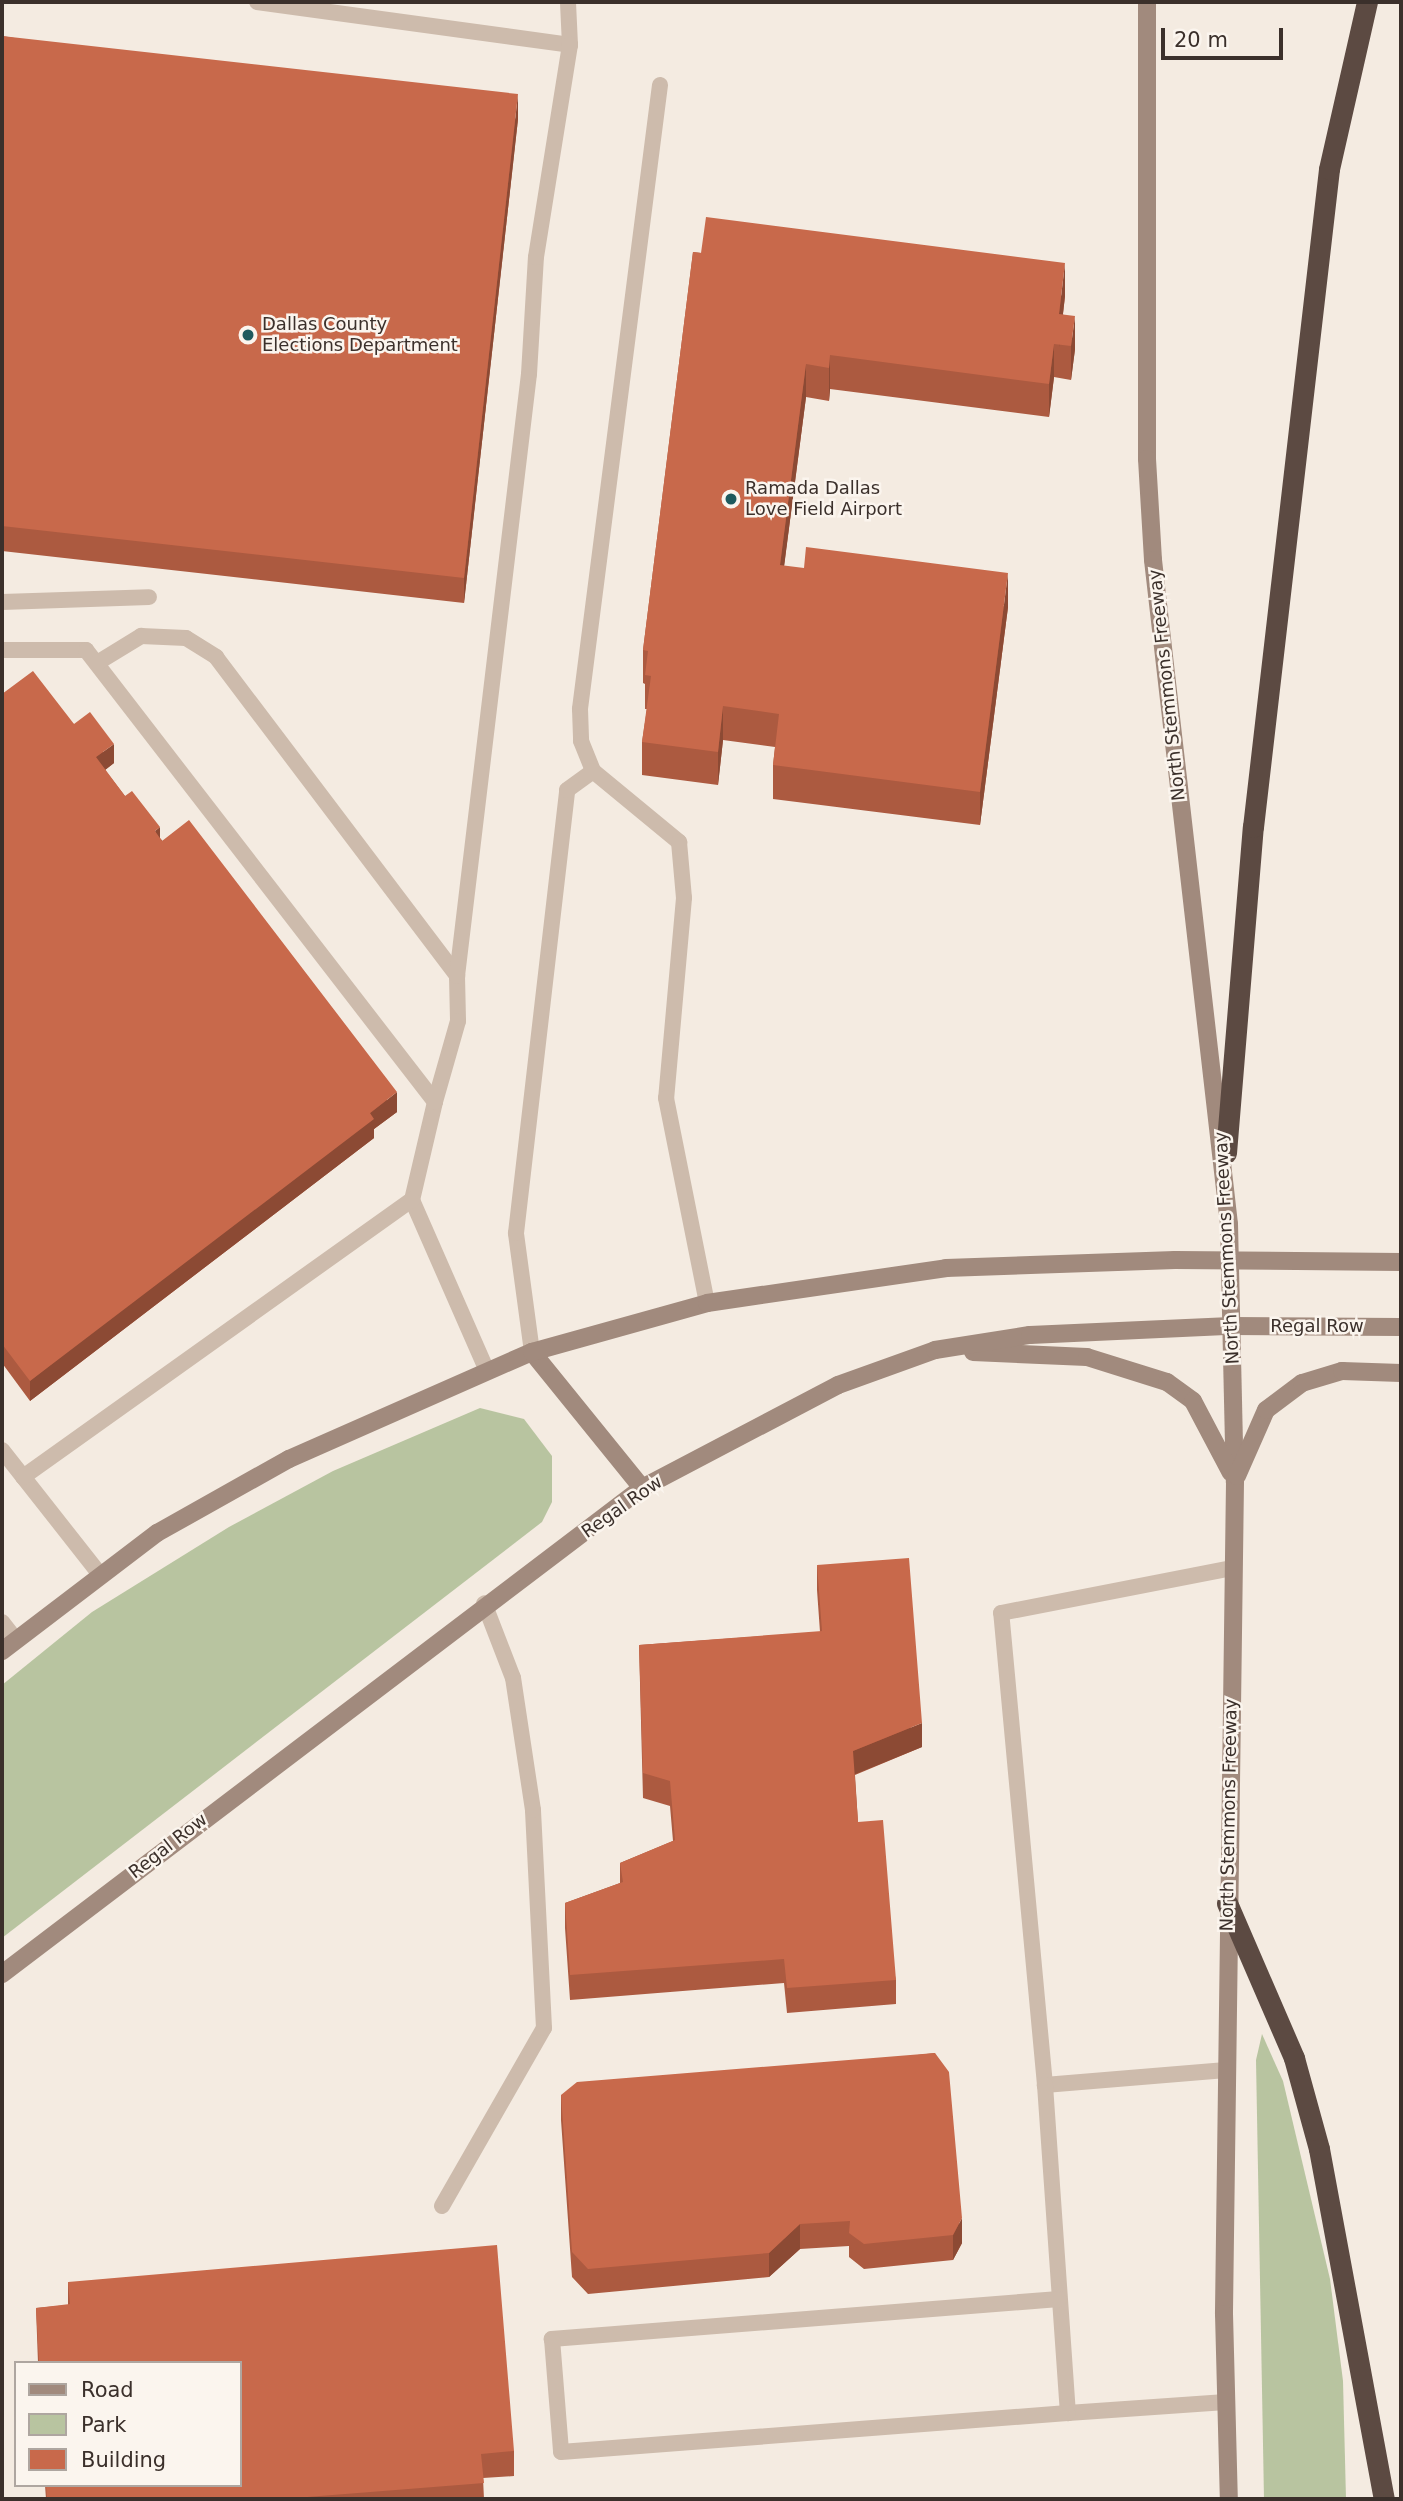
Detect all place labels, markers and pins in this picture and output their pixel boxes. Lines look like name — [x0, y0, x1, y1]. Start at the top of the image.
place label: Dallas County Elections Department — [262, 314, 458, 356]
marker: Dallas County Elections Department — [240, 327, 256, 343]
place label: Ramada Dallas Love Field Airport — [745, 478, 902, 520]
marker: Ramada Dallas Love Field Airport — [723, 491, 739, 507]

